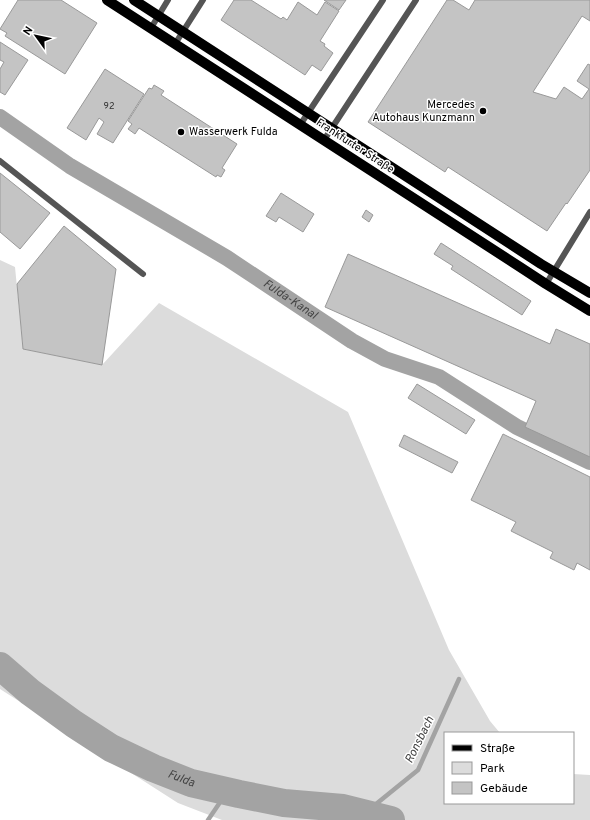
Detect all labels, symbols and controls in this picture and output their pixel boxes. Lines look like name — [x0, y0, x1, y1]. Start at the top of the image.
north arrow — [16, 16, 56, 56]
text: N — [20, 24, 36, 38]
place label: Mercedes Autohaus Kunzmann — [372, 98, 475, 125]
house number: 92 — [104, 101, 114, 112]
marker: Mercedes Autohaus Kunzmann — [478, 106, 488, 116]
street label: Frankfurter Straße — [313, 116, 397, 177]
place label: Wasserwerk Fulda — [189, 125, 278, 139]
marker: Wasserwerk Fulda — [176, 127, 186, 137]
water label: Fulda-Kanal — [260, 276, 321, 324]
water label: Ronsbach — [402, 713, 438, 766]
legend — [444, 732, 574, 804]
text: Straße — [480, 741, 515, 757]
text: Park — [480, 761, 505, 777]
water label: Fulda — [165, 767, 197, 792]
text: Gebäude — [480, 781, 528, 797]

